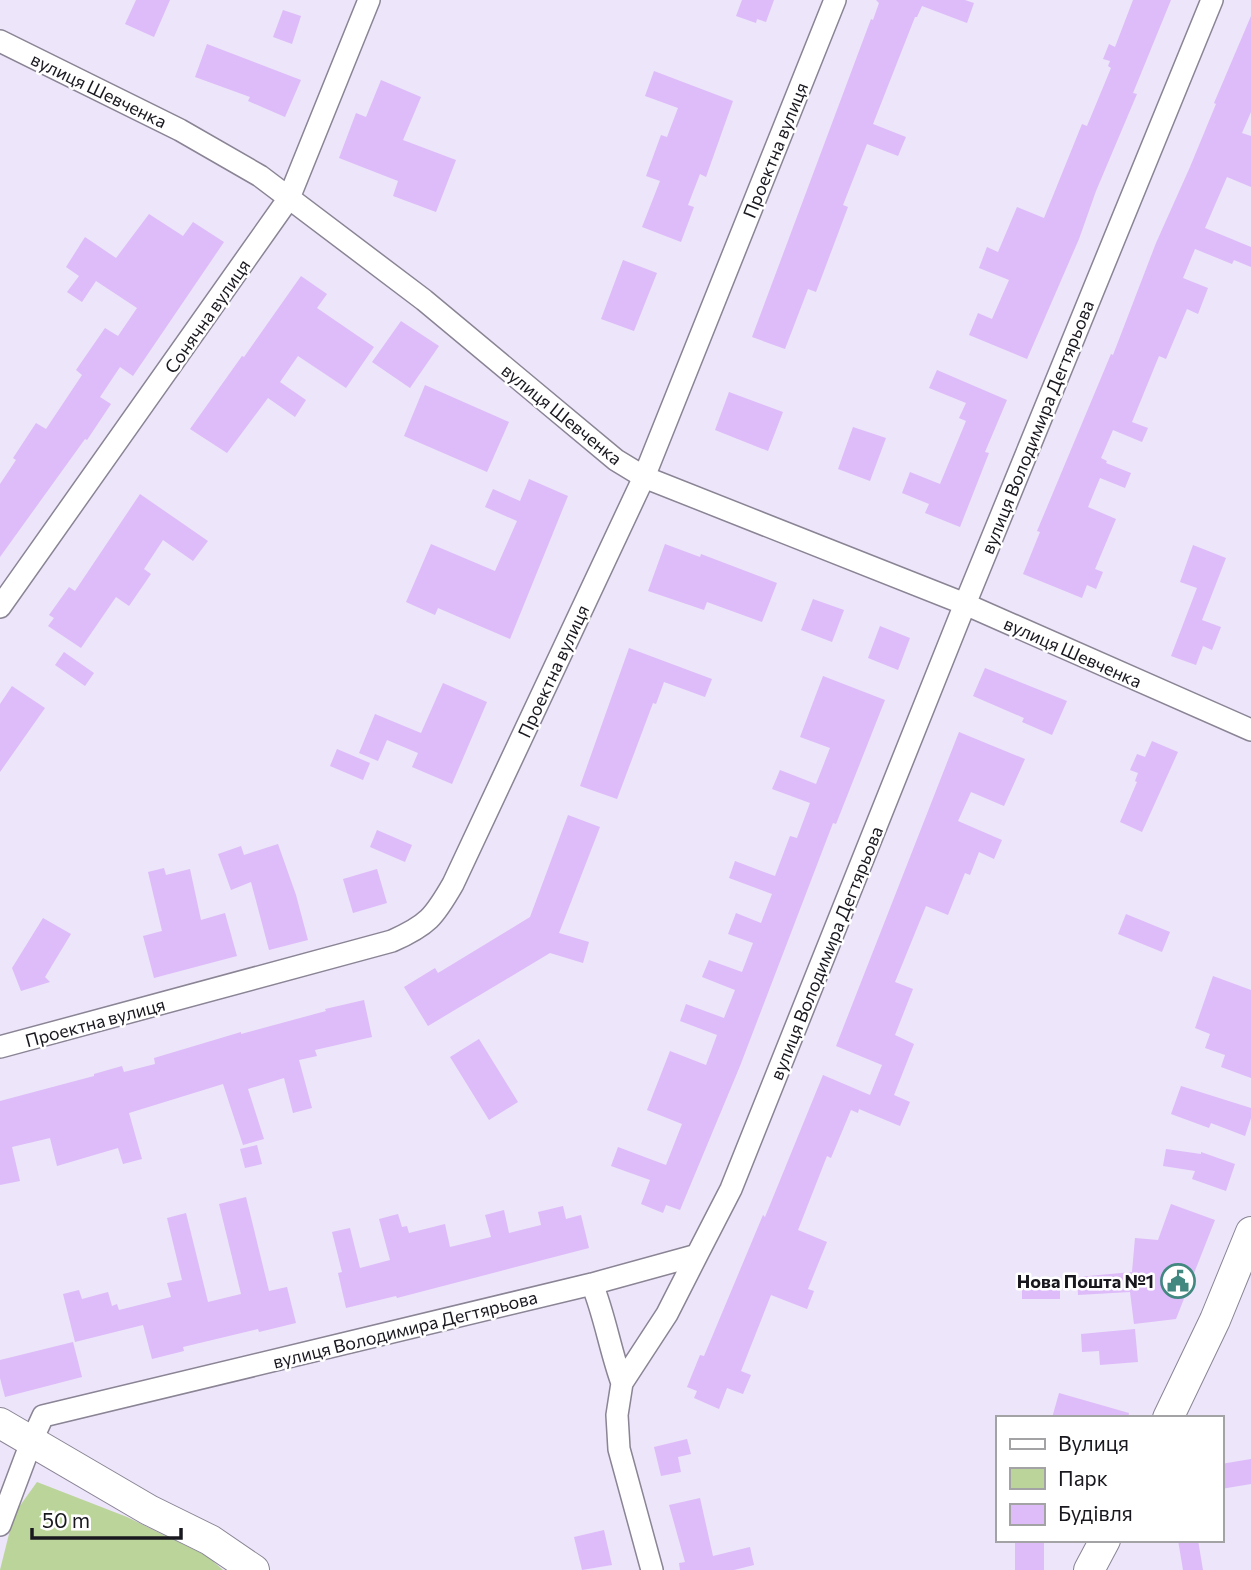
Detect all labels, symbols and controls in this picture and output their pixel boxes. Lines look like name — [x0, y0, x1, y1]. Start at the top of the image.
street label: вулиця Шевченка — [27, 48, 171, 132]
street label: Проектна вулиця — [738, 79, 812, 221]
street label: Сонячна вулиця — [159, 255, 255, 377]
street label: вулиця Володимира Дегтярьова — [976, 297, 1098, 557]
street label: вулиця Шевченка — [497, 359, 627, 469]
street label: Проектна вулиця — [513, 601, 593, 741]
street label: вулиця Шевченка — [1001, 612, 1145, 692]
street label: вулиця Володимира Дегтярьова — [765, 823, 887, 1083]
street label: Проектна вулиця — [23, 993, 167, 1051]
public building icon: Нова Пошта №1 — [1159, 1262, 1197, 1300]
place label: Нова Пошта №1 — [1017, 1270, 1154, 1292]
street label: вулиця Володимира Дегтярьова — [271, 1285, 539, 1373]
legend — [996, 1416, 1223, 1542]
text: Вулиця — [1058, 1430, 1129, 1455]
text: Парк — [1058, 1465, 1108, 1490]
scale bar — [32, 1496, 180, 1540]
text: Будівля — [1058, 1500, 1133, 1525]
text: 50 m — [42, 1507, 90, 1532]

